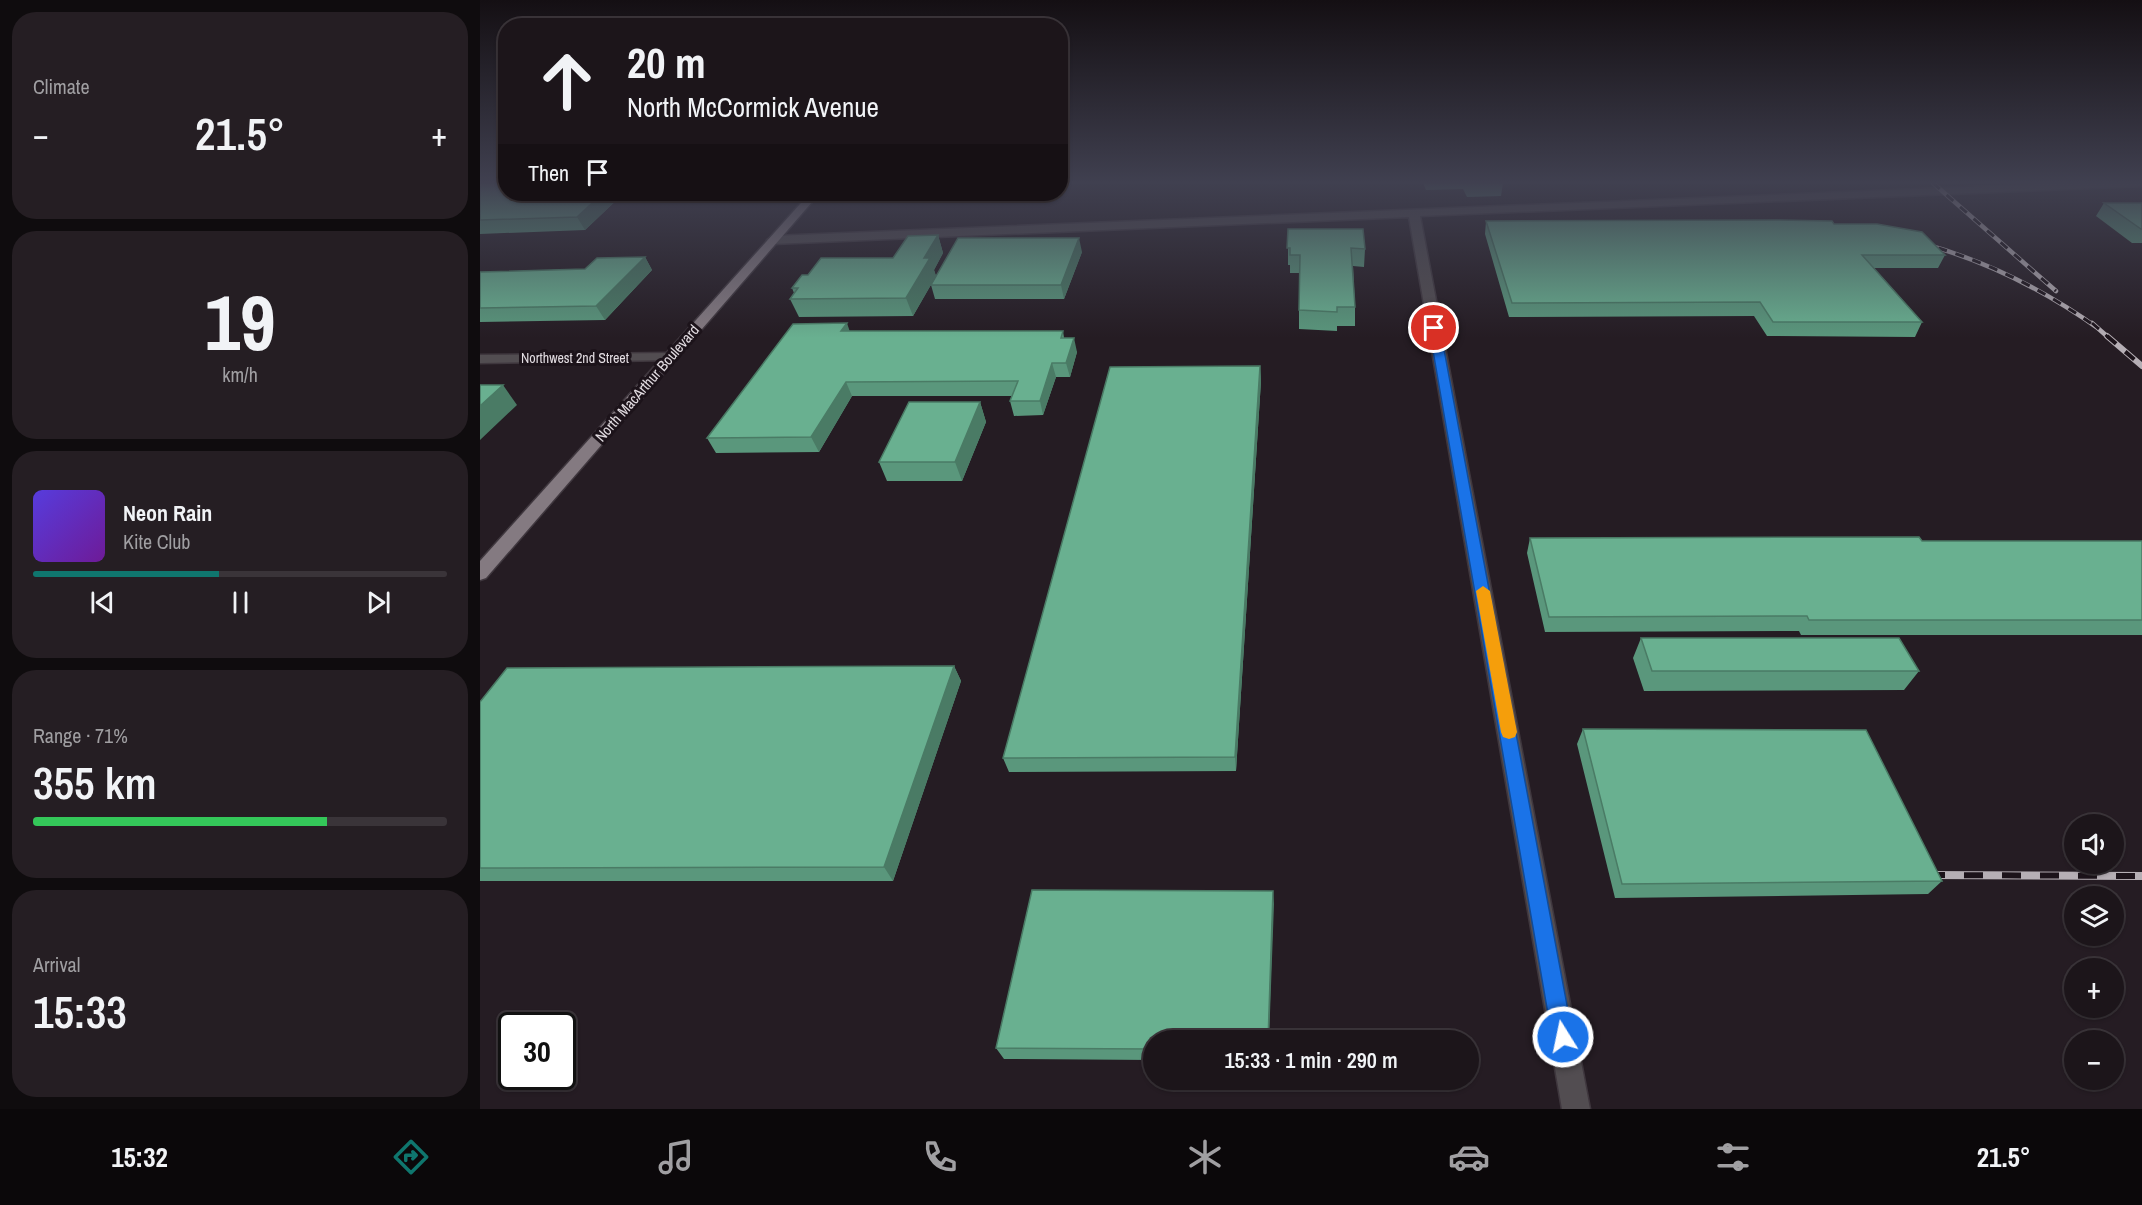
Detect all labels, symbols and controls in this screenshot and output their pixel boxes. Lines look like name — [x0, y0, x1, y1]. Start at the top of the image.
text: 20 m — [627, 35, 706, 91]
icon: ahead — [528, 42, 606, 120]
text: Climate — [33, 73, 90, 100]
text: North McCormick Avenue — [627, 89, 879, 125]
text: 21.5° — [195, 103, 285, 164]
text: − — [33, 112, 49, 156]
text: + — [431, 112, 447, 156]
icon: arrive — [581, 156, 614, 189]
text: Then — [528, 158, 569, 188]
text: 19 — [204, 269, 276, 374]
pin — [1408, 302, 1459, 353]
icon: arrive — [1417, 311, 1450, 344]
street label: North MacArthur Boulevard — [590, 320, 704, 446]
street label: Northwest 2nd Street — [521, 349, 629, 367]
text: km/h — [222, 361, 258, 388]
text: Neon Rain — [123, 498, 212, 528]
text: Kite Club — [123, 528, 190, 555]
icon: previous — [86, 586, 119, 619]
icon: pause — [224, 586, 257, 619]
icon: next — [362, 586, 395, 619]
text: Range · 71% — [33, 722, 128, 749]
text: 355 km — [33, 752, 157, 813]
map controls — [2064, 814, 2124, 1090]
button: sound — [2064, 814, 2124, 874]
button: layers — [2064, 886, 2124, 946]
text: Arrival — [33, 951, 80, 978]
button: + — [2064, 958, 2124, 1018]
text: 15:33 — [33, 981, 127, 1042]
position arrow — [1531, 1005, 1595, 1069]
speed limit sign: 30 — [498, 1012, 576, 1090]
button: − — [2064, 1030, 2124, 1090]
text: 15:33 · 1 min · 290 m — [1224, 1045, 1398, 1075]
icon: directions — [390, 1136, 432, 1178]
icon: music — [655, 1136, 697, 1178]
icon: phone — [919, 1136, 961, 1178]
icon: climate — [1184, 1136, 1226, 1178]
icon: car — [1448, 1136, 1490, 1178]
icon: filters — [1712, 1136, 1754, 1178]
text: 15:32 — [111, 1139, 168, 1175]
text: 21.5° — [1977, 1139, 2031, 1175]

